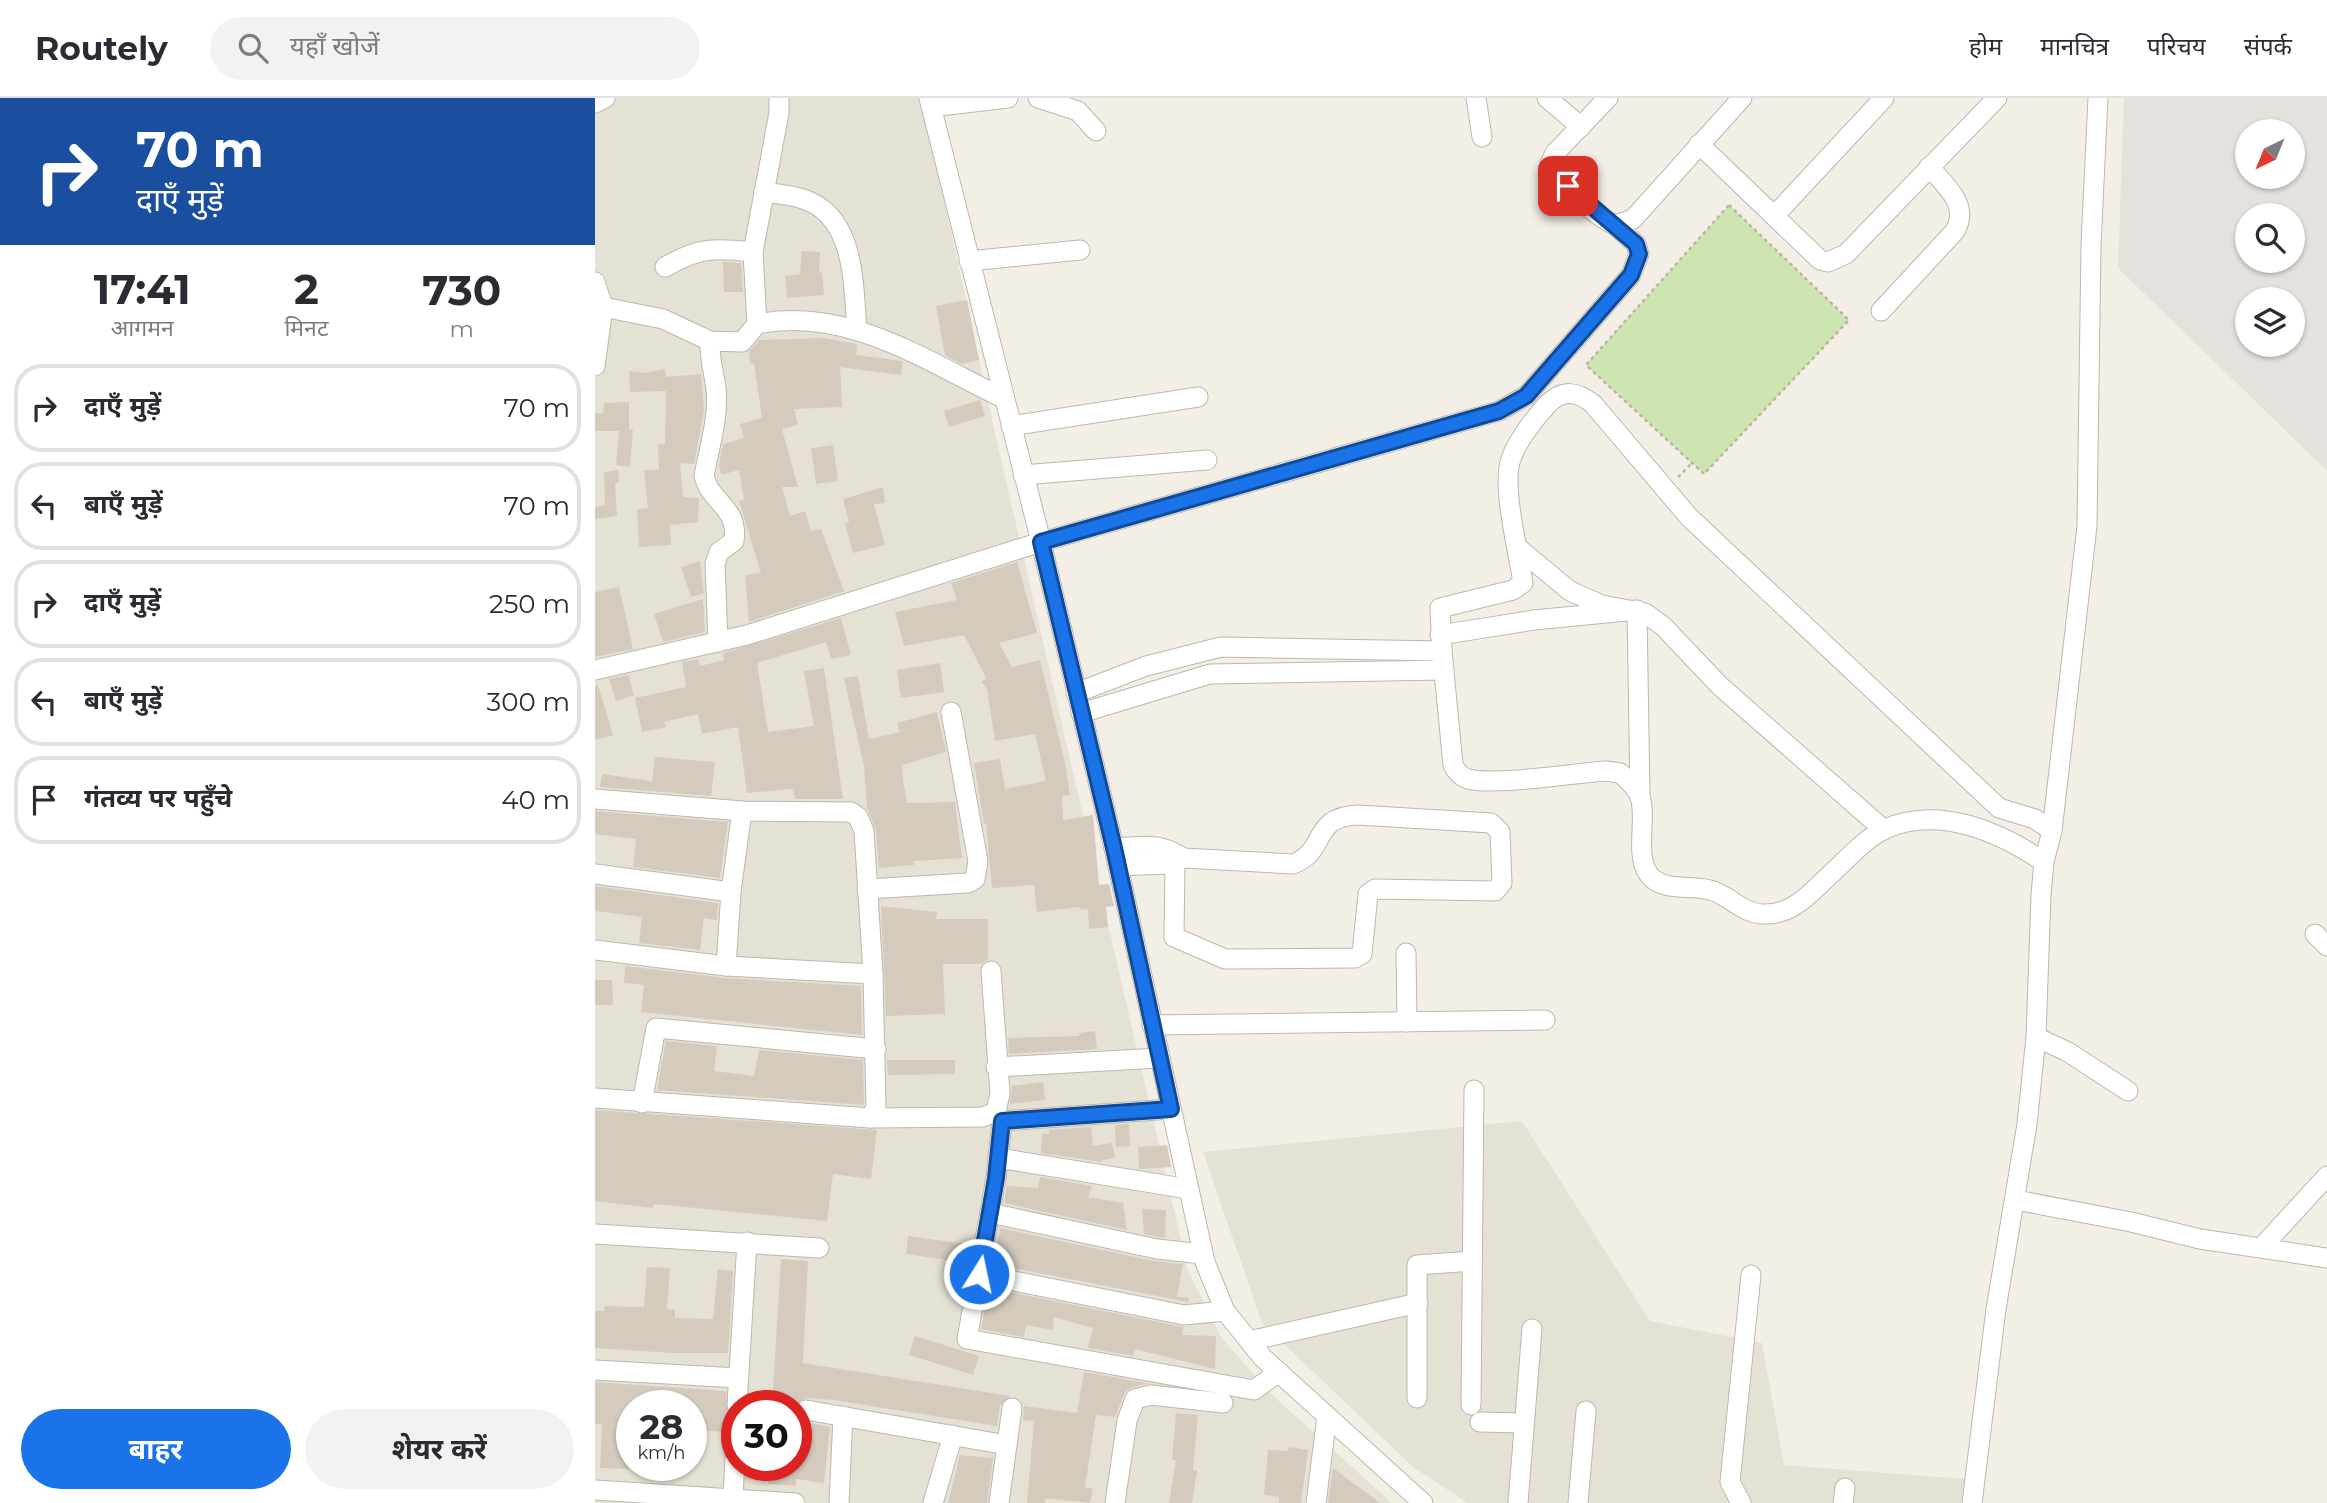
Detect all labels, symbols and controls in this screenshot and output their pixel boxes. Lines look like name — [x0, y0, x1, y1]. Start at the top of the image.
search box — [210, 17, 700, 80]
text: Routely — [35, 28, 168, 68]
icon: search — [234, 29, 272, 67]
text: यहाँ खोजें — [290, 30, 380, 62]
text: होम — [1969, 32, 2002, 61]
text: मानचित्र — [2040, 32, 2109, 61]
text: परिचय — [2147, 32, 2206, 61]
text: संपर्क — [2244, 32, 2292, 61]
north arrow — [2235, 119, 2305, 189]
map controls — [2235, 119, 2305, 357]
text: 70 m — [136, 120, 264, 179]
icon: right — [21, 126, 112, 217]
pin — [1538, 156, 1598, 216]
icon: arrive — [1549, 167, 1587, 205]
text: दाएँ मुड़ें — [136, 180, 224, 219]
button: search — [2235, 203, 2305, 273]
text: 17:41 — [94, 263, 191, 315]
text: 2 — [294, 263, 319, 315]
text: 730 — [422, 264, 501, 316]
button: layers — [2235, 287, 2305, 357]
text: आगमन — [111, 314, 174, 342]
text: मिनट — [284, 314, 328, 342]
text: m — [450, 315, 474, 343]
icon: right — [25, 389, 63, 427]
text: दाएँ मुड़ें — [84, 390, 161, 422]
text: 70 m — [504, 392, 570, 424]
icon: left — [25, 487, 63, 525]
text: बाएँ मुड़ें — [84, 488, 163, 520]
text: 70 m — [504, 490, 570, 522]
icon: right — [25, 585, 63, 623]
text: दाएँ मुड़ें — [84, 586, 161, 618]
text: 250 m — [489, 588, 570, 620]
icon: left — [25, 683, 63, 721]
text: बाएँ मुड़ें — [84, 684, 163, 716]
text: 300 m — [487, 686, 570, 718]
icon: arrive — [25, 781, 63, 819]
text: गंतव्य पर पहुँचे — [84, 782, 232, 814]
text: 40 m — [501, 784, 570, 816]
position arrow — [942, 1237, 1016, 1311]
speed limit sign: 30 — [721, 1390, 812, 1481]
text: 28 — [640, 1405, 683, 1448]
button: बाहर — [21, 1409, 291, 1489]
button: शेयर करें — [305, 1409, 574, 1489]
text: km/h — [637, 1442, 686, 1464]

